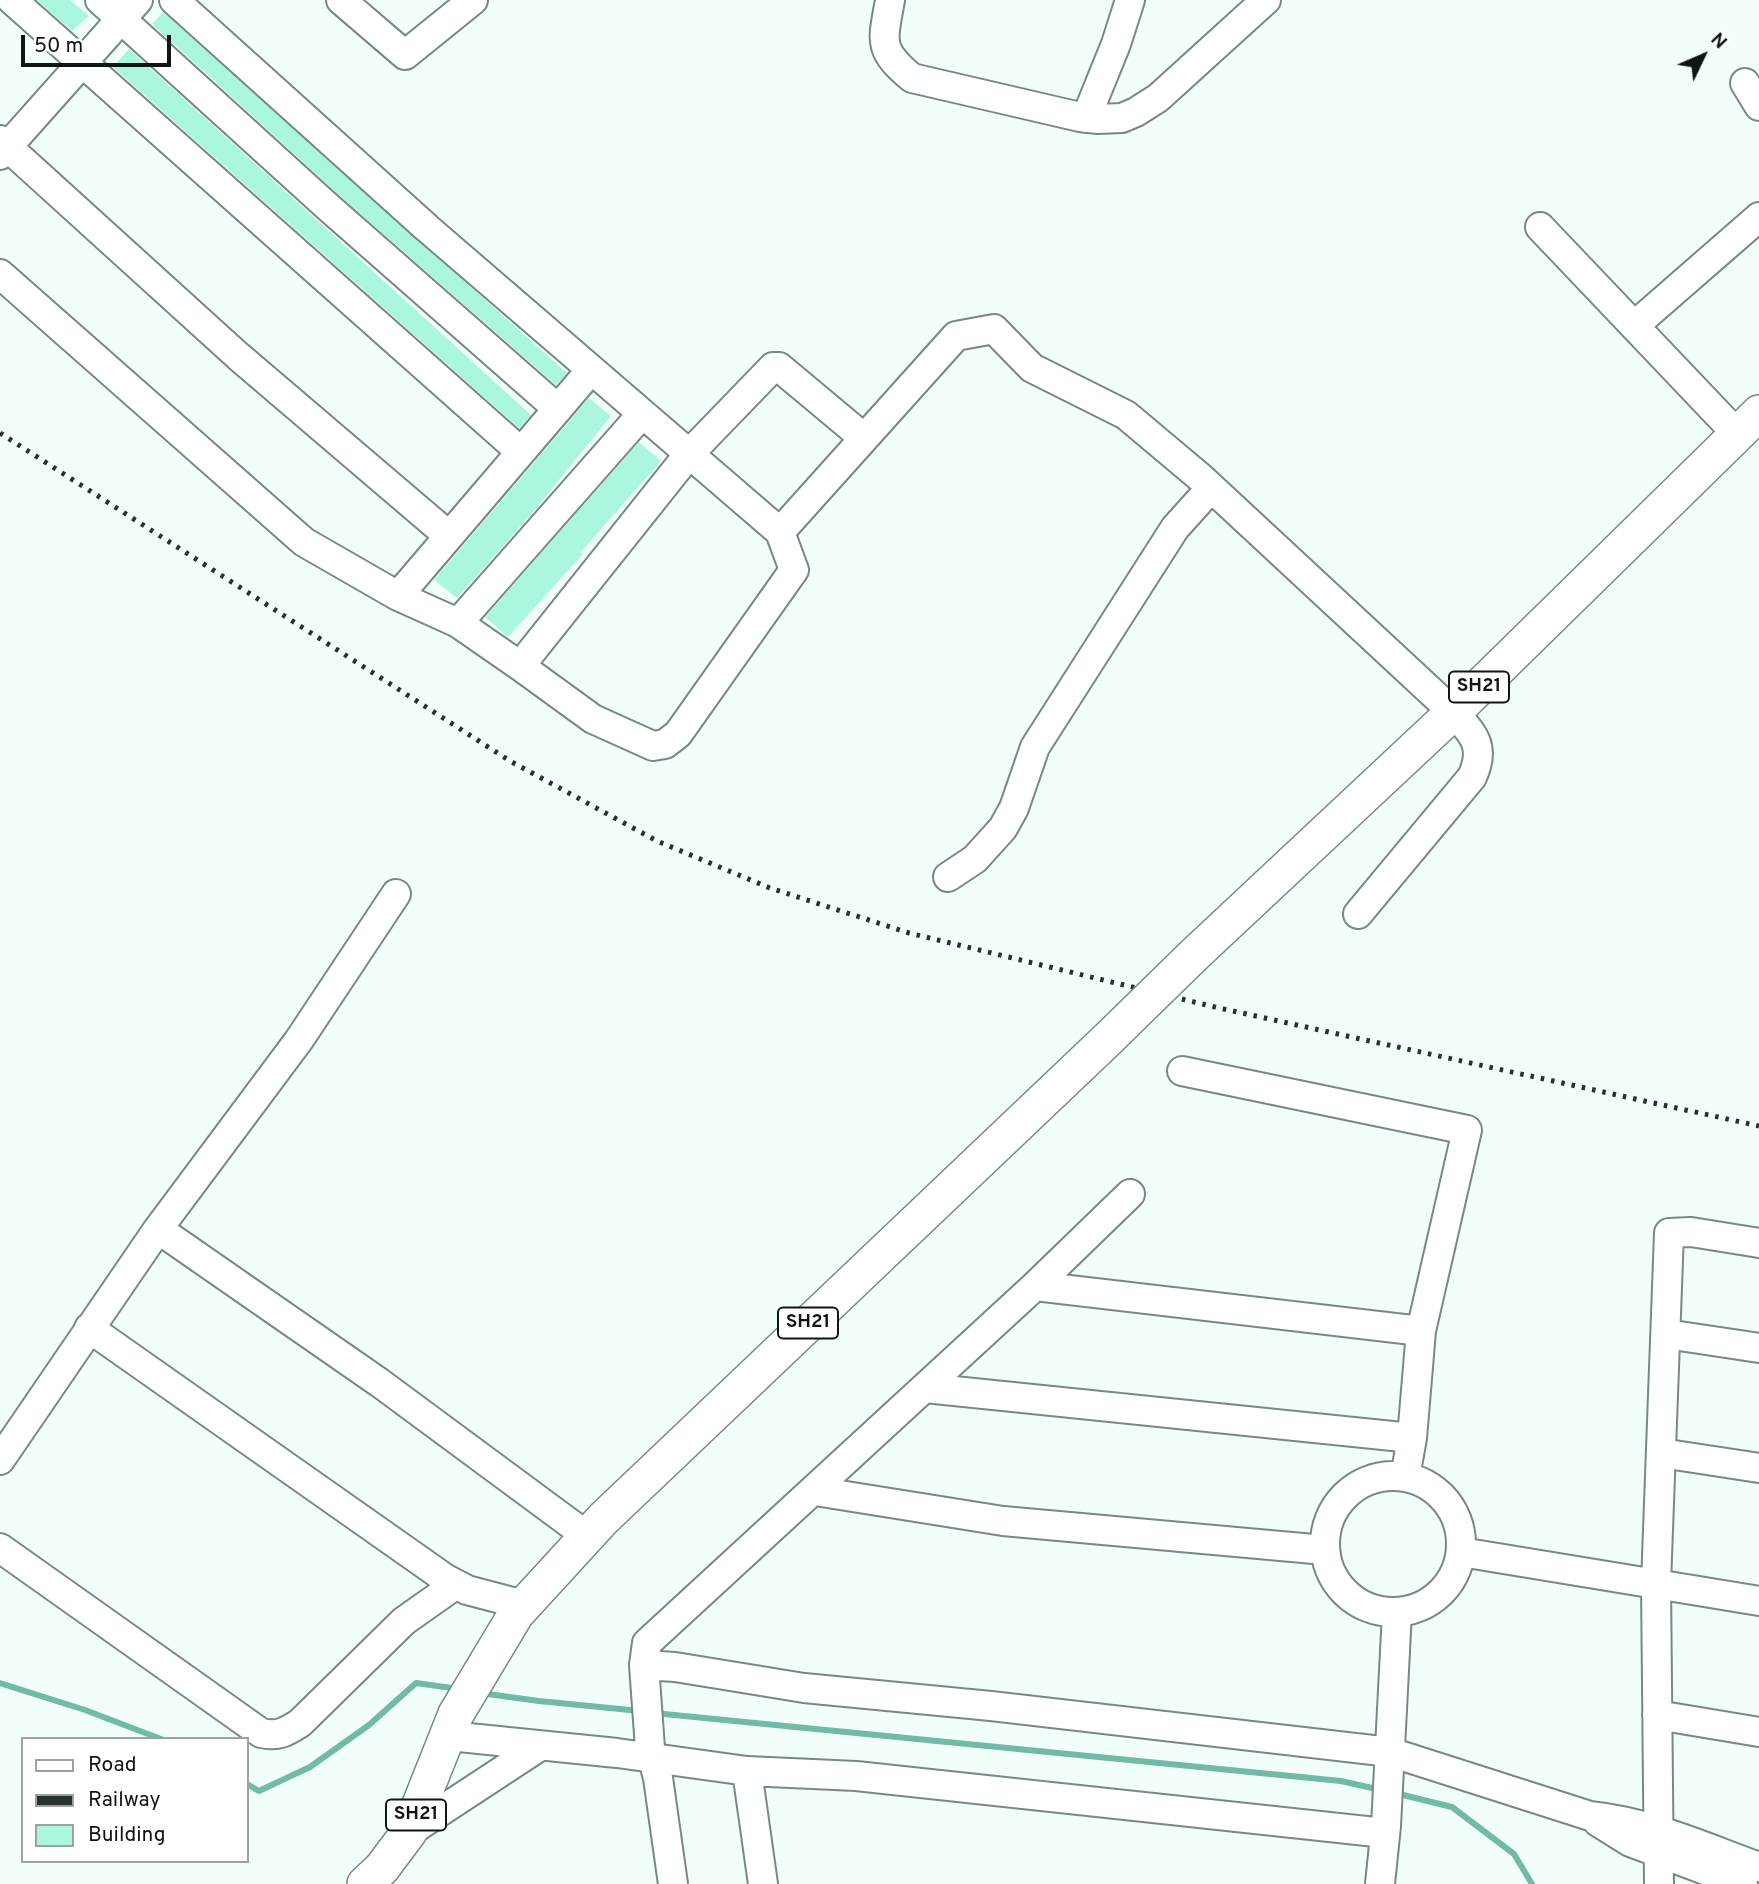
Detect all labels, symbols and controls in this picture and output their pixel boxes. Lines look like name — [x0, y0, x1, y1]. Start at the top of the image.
scale bar — [24, 21, 175, 65]
north arrow — [1668, 21, 1738, 91]
text: N — [1705, 28, 1731, 55]
text: 50 m — [34, 33, 83, 60]
road number: SH21 — [1449, 672, 1509, 702]
road number: SH21 — [778, 1308, 838, 1338]
legend — [21, 1737, 248, 1863]
text: Road — [88, 1752, 137, 1779]
text: Railway — [88, 1787, 161, 1814]
road number: SH21 — [386, 1800, 446, 1830]
text: Building — [88, 1822, 166, 1849]

